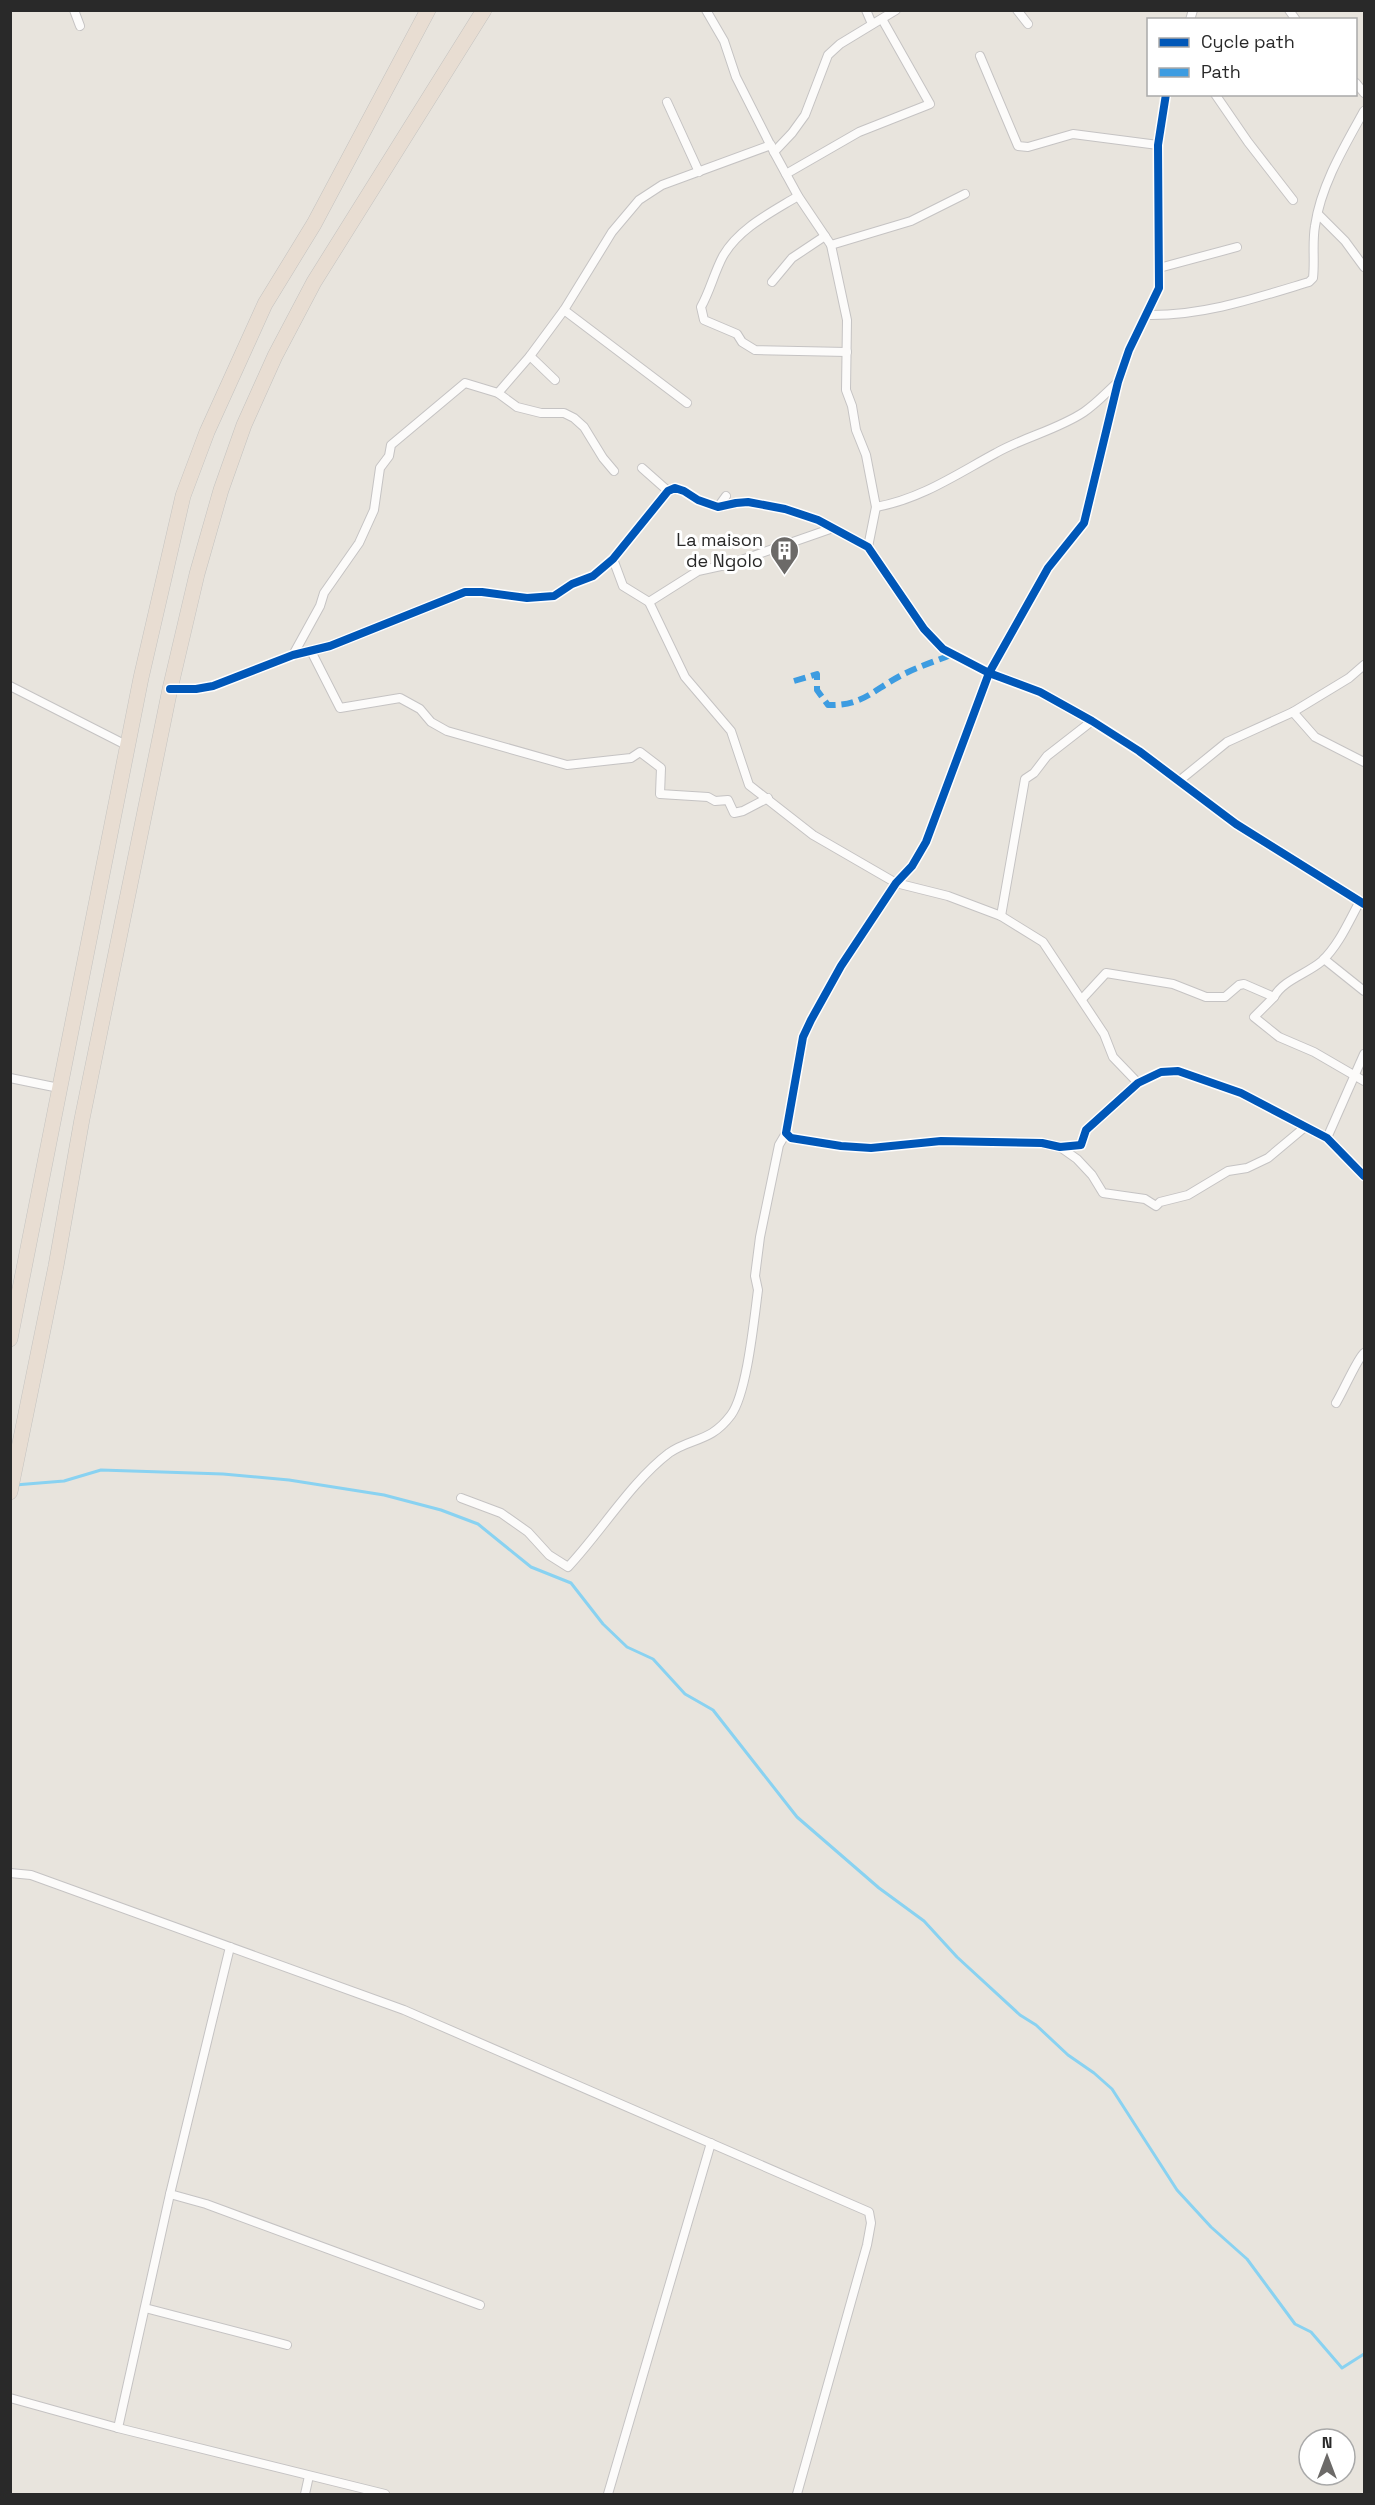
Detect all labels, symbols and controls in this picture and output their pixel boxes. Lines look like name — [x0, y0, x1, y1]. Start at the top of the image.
legend — [1147, 18, 1357, 96]
text: Cycle path — [1201, 30, 1295, 53]
text: Path — [1201, 60, 1241, 83]
place label: La maison de Ngolo — [676, 528, 763, 572]
building icon: La maison de Ngolo — [768, 534, 800, 576]
north arrow — [1297, 2427, 1357, 2487]
text: N — [1322, 2432, 1332, 2453]

